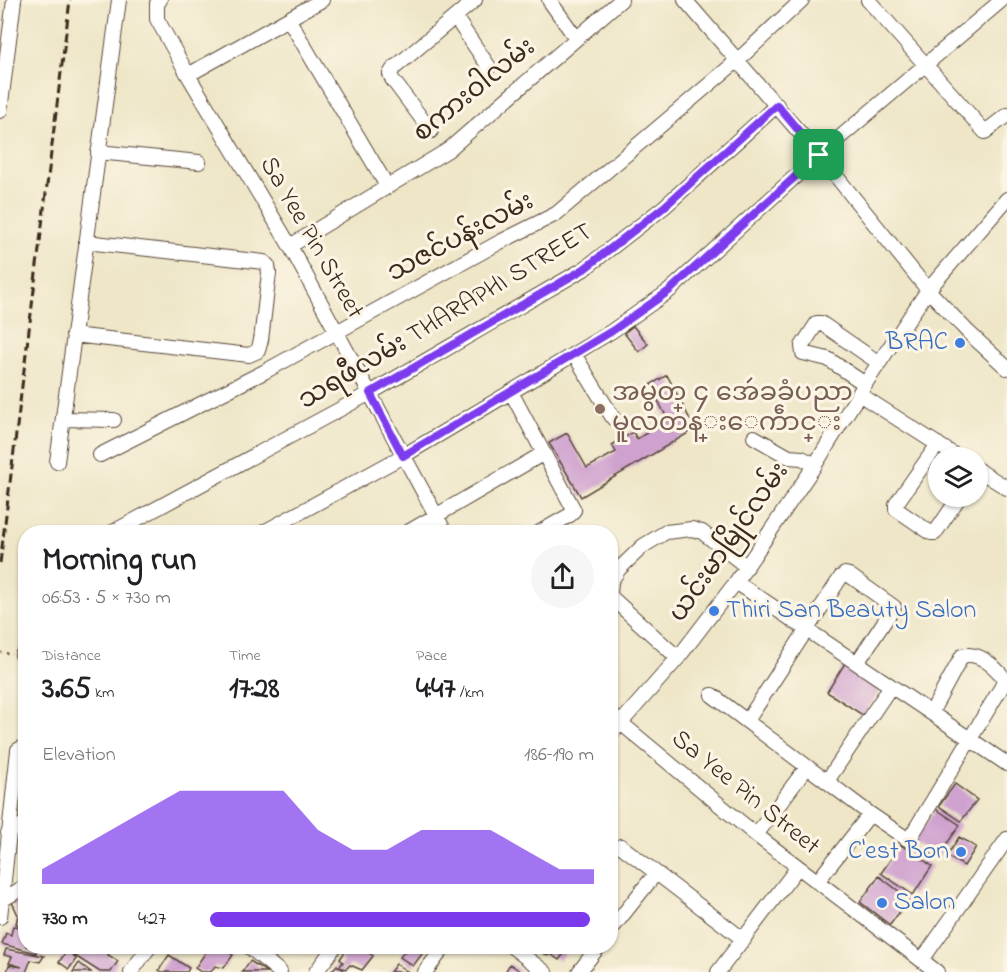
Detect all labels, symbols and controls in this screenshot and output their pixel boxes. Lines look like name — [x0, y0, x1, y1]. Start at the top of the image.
street label: စကားဝါလမ်း — [405, 29, 544, 152]
pin — [793, 129, 844, 180]
icon: arrive — [802, 138, 835, 171]
street label: Sa Yee Pin Street — [249, 150, 373, 327]
street label: သဇင်ပန်းလမ်း — [380, 182, 541, 293]
street label: သရဖီလမ်း THARAPHI STREET — [291, 213, 600, 420]
place label: BRAC — [885, 324, 948, 362]
marker: BRAC — [953, 336, 967, 350]
place label: အမွတ္ ၄ အေဴခခံပညာ မူလတန္းေကဵာင္း — [612, 375, 853, 443]
marker: အမွတ္ ၄ အေဴခခံပညာ မူလတန္းေကဵာင္း — [593, 402, 607, 416]
map controls — [928, 447, 988, 507]
button: layers — [928, 447, 988, 507]
street label: ယင်းမာမြိုင်လမ်း — [660, 455, 799, 631]
text: Morning run — [42, 537, 196, 585]
button: share — [531, 545, 594, 608]
text: 06:53 · 5 × 730 m — [42, 584, 171, 613]
place label: Thiri San Beauty Salon — [726, 592, 976, 630]
marker: Thiri San Beauty Salon — [707, 604, 721, 618]
text: Distance — [42, 644, 101, 668]
text: Time — [229, 644, 261, 668]
text: Pace — [416, 644, 447, 668]
text: 3.65 — [42, 668, 91, 712]
text: 17:28 — [229, 668, 280, 712]
text: 4:47 — [416, 668, 456, 712]
text: km — [91, 681, 114, 705]
text: /km — [456, 681, 484, 705]
street label: Sa Yee Pin Street — [662, 721, 828, 865]
text: Elevation — [42, 741, 116, 770]
text: 186–190 m — [524, 741, 594, 770]
place label: C'est Bon — [848, 833, 949, 871]
marker: C'est Bon — [954, 845, 968, 859]
place label: Salon — [894, 884, 955, 922]
marker: Salon — [875, 896, 889, 910]
text: 730 m — [42, 905, 88, 934]
text: 4:27 — [138, 905, 166, 934]

